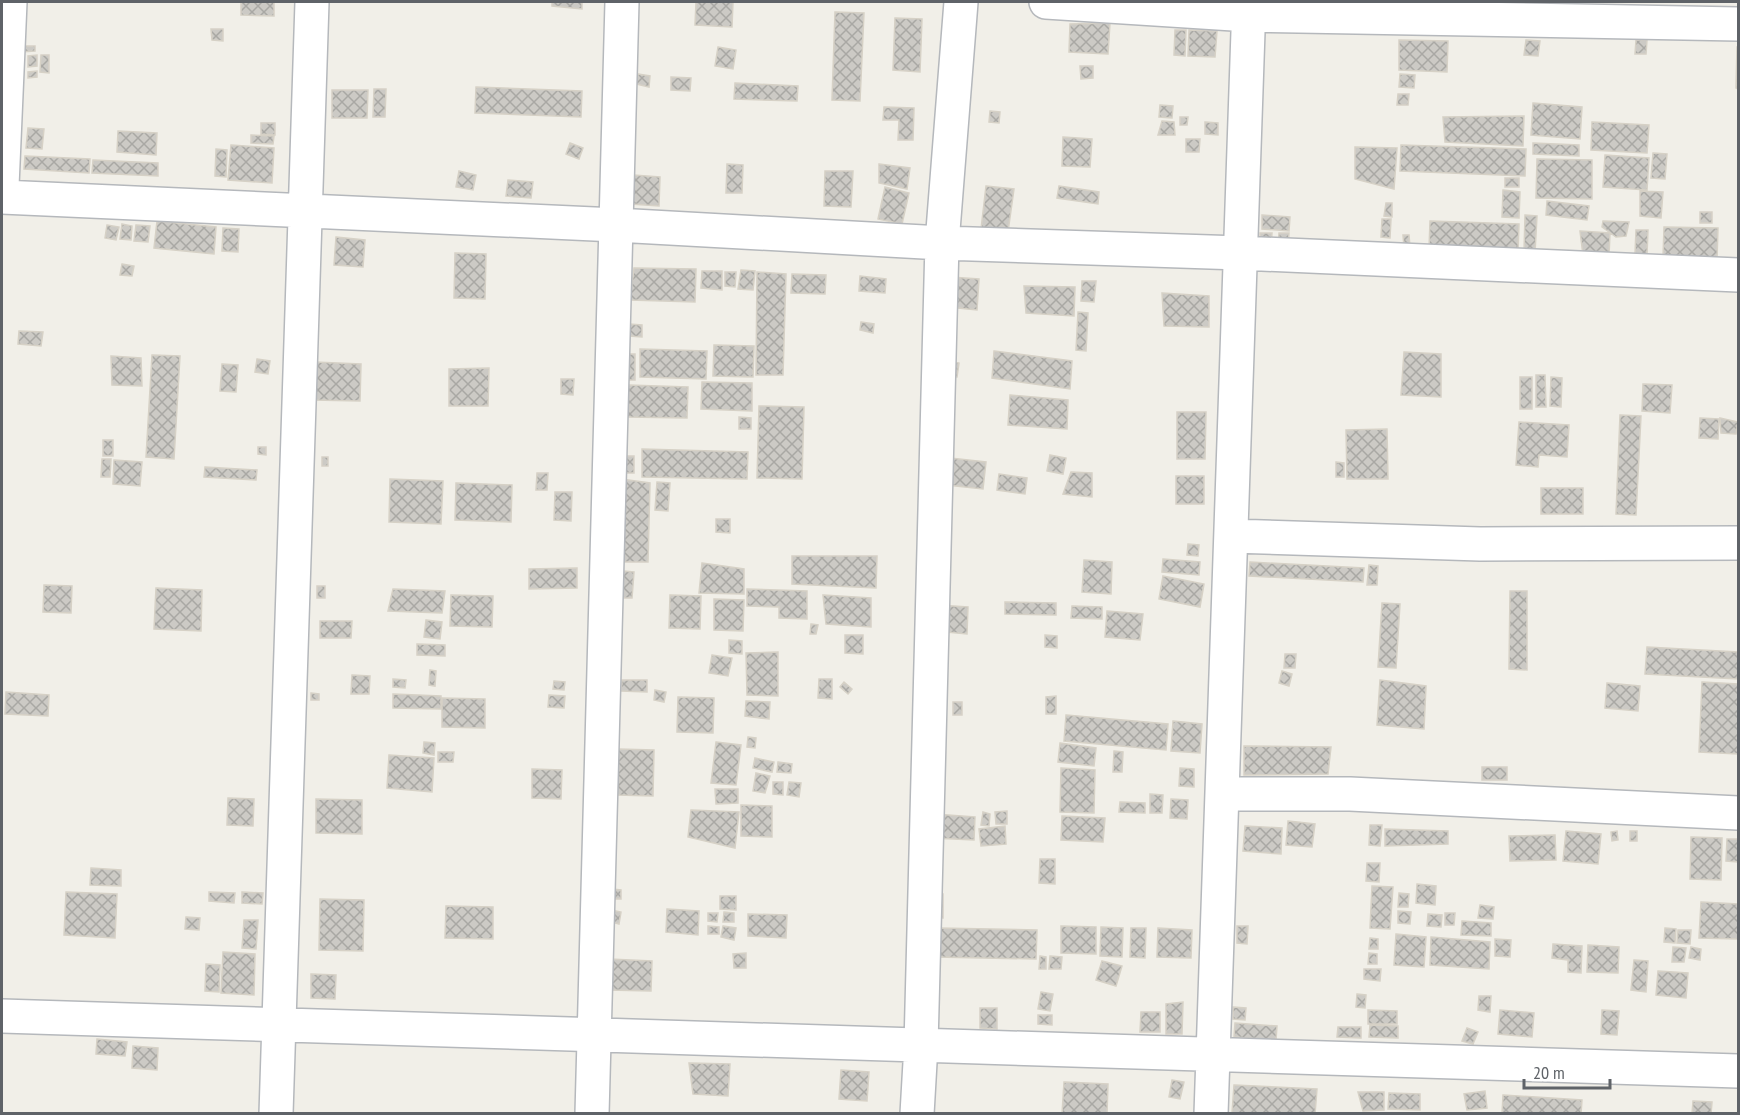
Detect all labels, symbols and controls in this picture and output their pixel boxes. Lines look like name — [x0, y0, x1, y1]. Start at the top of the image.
scale bar — [1524, 1052, 1610, 1090]
text: 20 m — [1533, 1061, 1565, 1084]

